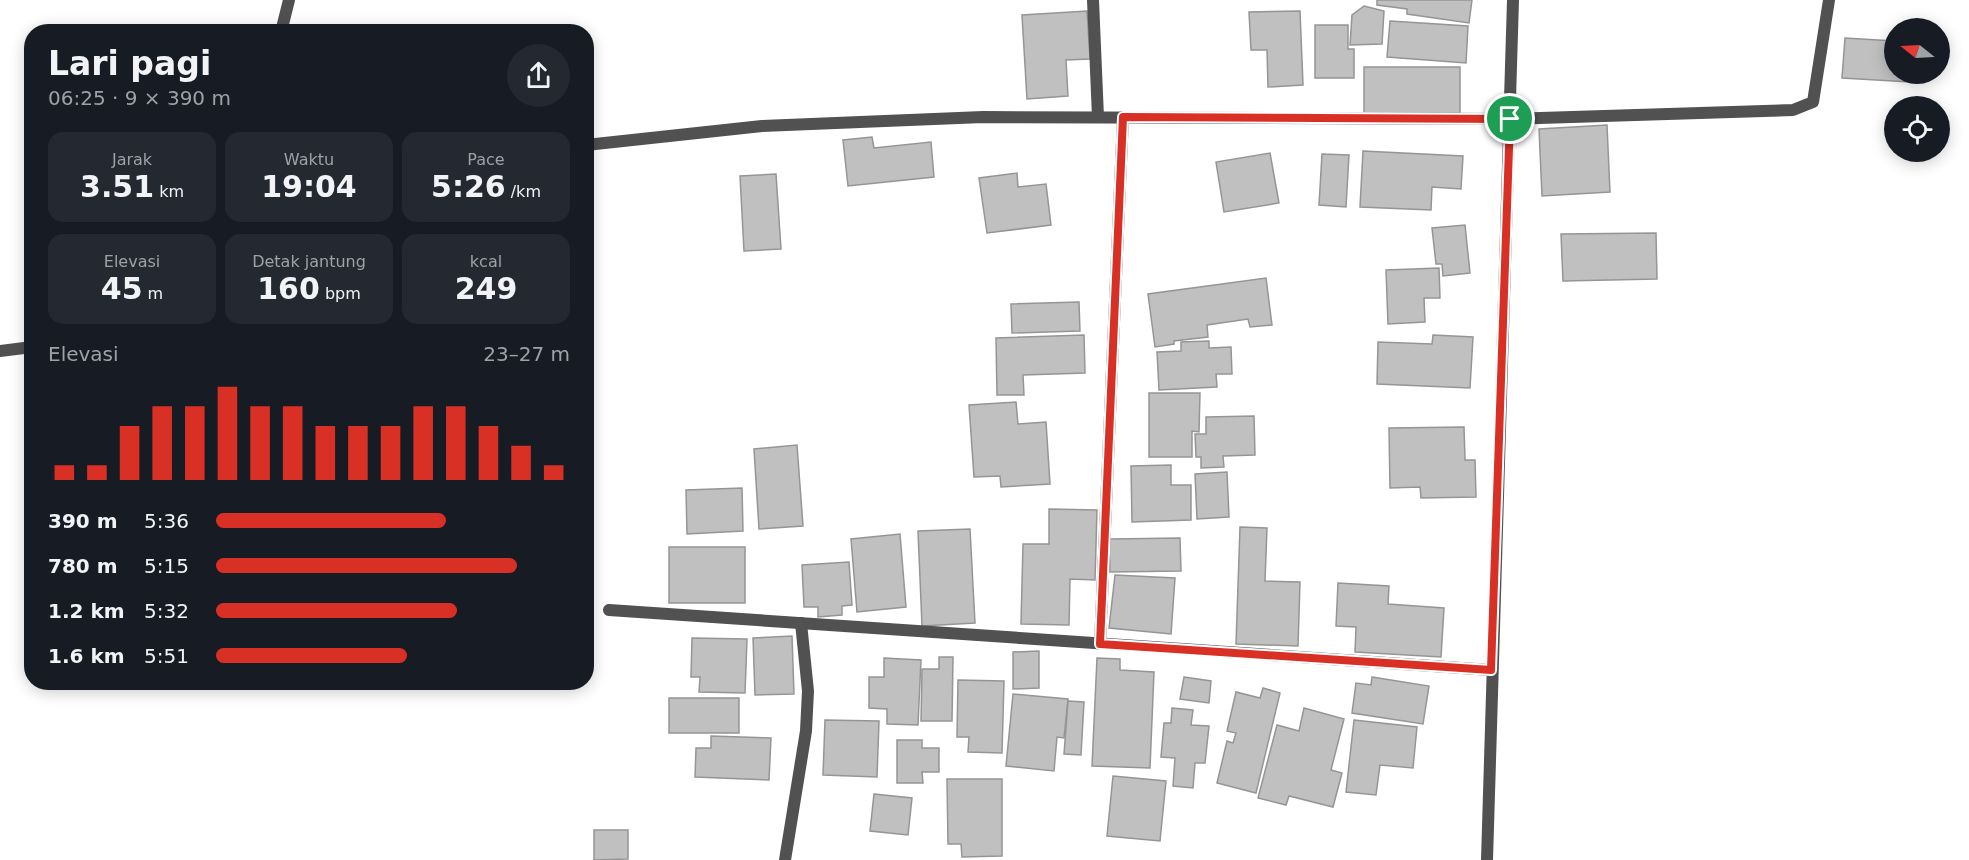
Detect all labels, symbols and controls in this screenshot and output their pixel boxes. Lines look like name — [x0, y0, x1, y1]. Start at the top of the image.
north arrow — [1884, 18, 1950, 84]
map controls — [1884, 18, 1950, 162]
text: Lari pagi — [48, 44, 211, 83]
button: share — [507, 44, 570, 107]
text: 06:25 · 9 × 390 m — [48, 86, 231, 110]
pin — [1484, 93, 1535, 144]
button: locate — [1884, 96, 1950, 162]
icon: arrive — [1493, 102, 1526, 135]
text: Jarak — [112, 150, 152, 169]
text: Waktu — [284, 150, 334, 169]
text: Pace — [467, 150, 505, 169]
text: 3.51 — [80, 169, 154, 204]
text: 19:04 — [261, 169, 357, 204]
text: 5:26 — [431, 169, 506, 204]
text: km — [154, 182, 184, 201]
text: /km — [506, 182, 541, 201]
text: Elevasi — [104, 252, 160, 271]
text: Detak jantung — [252, 252, 366, 271]
text: kcal — [470, 252, 502, 271]
text: 45 — [101, 271, 143, 306]
text: 160 — [257, 271, 320, 306]
text: 249 — [455, 271, 517, 306]
text: m — [143, 284, 163, 303]
text: bpm — [320, 284, 361, 303]
text: Elevasi — [48, 342, 119, 366]
text: 23–27 m — [483, 342, 570, 366]
text: 390 m — [48, 509, 118, 533]
text: 5:36 — [144, 509, 189, 533]
text: 780 m — [48, 554, 118, 578]
text: 5:15 — [144, 554, 189, 578]
text: 1.2 km — [48, 599, 125, 623]
text: 5:32 — [144, 599, 189, 623]
text: 1.6 km — [48, 644, 125, 668]
text: 5:51 — [144, 644, 189, 668]

